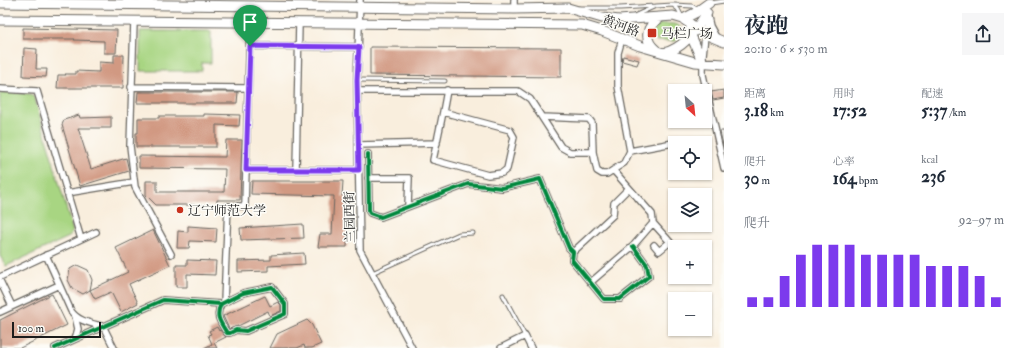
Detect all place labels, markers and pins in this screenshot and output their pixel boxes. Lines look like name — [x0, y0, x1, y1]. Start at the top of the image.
pin — [233, 5, 267, 46]
place label: 马栏广场 — [661, 26, 713, 42]
marker: 马栏广场 — [646, 27, 658, 39]
place label: 辽宁师范大学 — [188, 203, 266, 219]
marker: 辽宁师范大学 — [175, 205, 185, 215]

